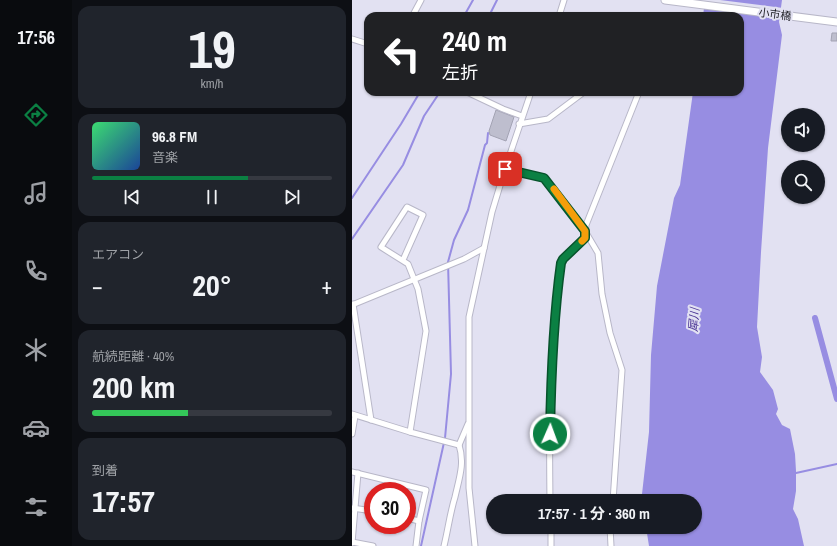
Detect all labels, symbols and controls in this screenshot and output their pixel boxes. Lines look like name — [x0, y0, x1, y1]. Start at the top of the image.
street label: 小市橋 — [758, 5, 792, 23]
text: 19 — [188, 14, 236, 84]
text: 240 m — [442, 22, 507, 60]
text: 17:56 — [17, 25, 55, 50]
icon: left — [376, 28, 428, 80]
text: 左折 — [442, 60, 478, 85]
text: km/h — [200, 75, 224, 92]
icon: directions — [22, 101, 50, 129]
map controls — [781, 108, 825, 204]
button: sound — [781, 108, 825, 152]
text: 96.8 FM — [152, 126, 197, 147]
text: 音楽 — [152, 149, 178, 166]
pin — [488, 152, 522, 186]
icon: arrive — [494, 158, 516, 180]
button: search — [781, 160, 825, 204]
icon: music — [22, 179, 50, 207]
icon: previous — [121, 186, 143, 208]
icon: pause — [201, 186, 223, 208]
icon: next — [281, 186, 303, 208]
text: エアコン — [92, 246, 144, 263]
icon: phone — [22, 257, 50, 285]
text: 20° — [192, 265, 232, 305]
text: − — [92, 271, 103, 301]
text: + — [321, 271, 332, 301]
water label: 犀川 — [685, 305, 703, 333]
icon: climate — [22, 336, 50, 364]
text: 航続距離 · 40% — [92, 348, 174, 365]
text: 200 km — [92, 367, 175, 407]
position arrow — [529, 413, 571, 455]
icon: car — [22, 414, 50, 442]
text: 到着 — [92, 462, 118, 479]
text: 17:57 — [92, 481, 155, 521]
speed limit sign: 30 — [364, 482, 416, 534]
icon: filters — [22, 493, 50, 521]
text: 17:57 · 1 分 · 360 m — [538, 503, 650, 524]

